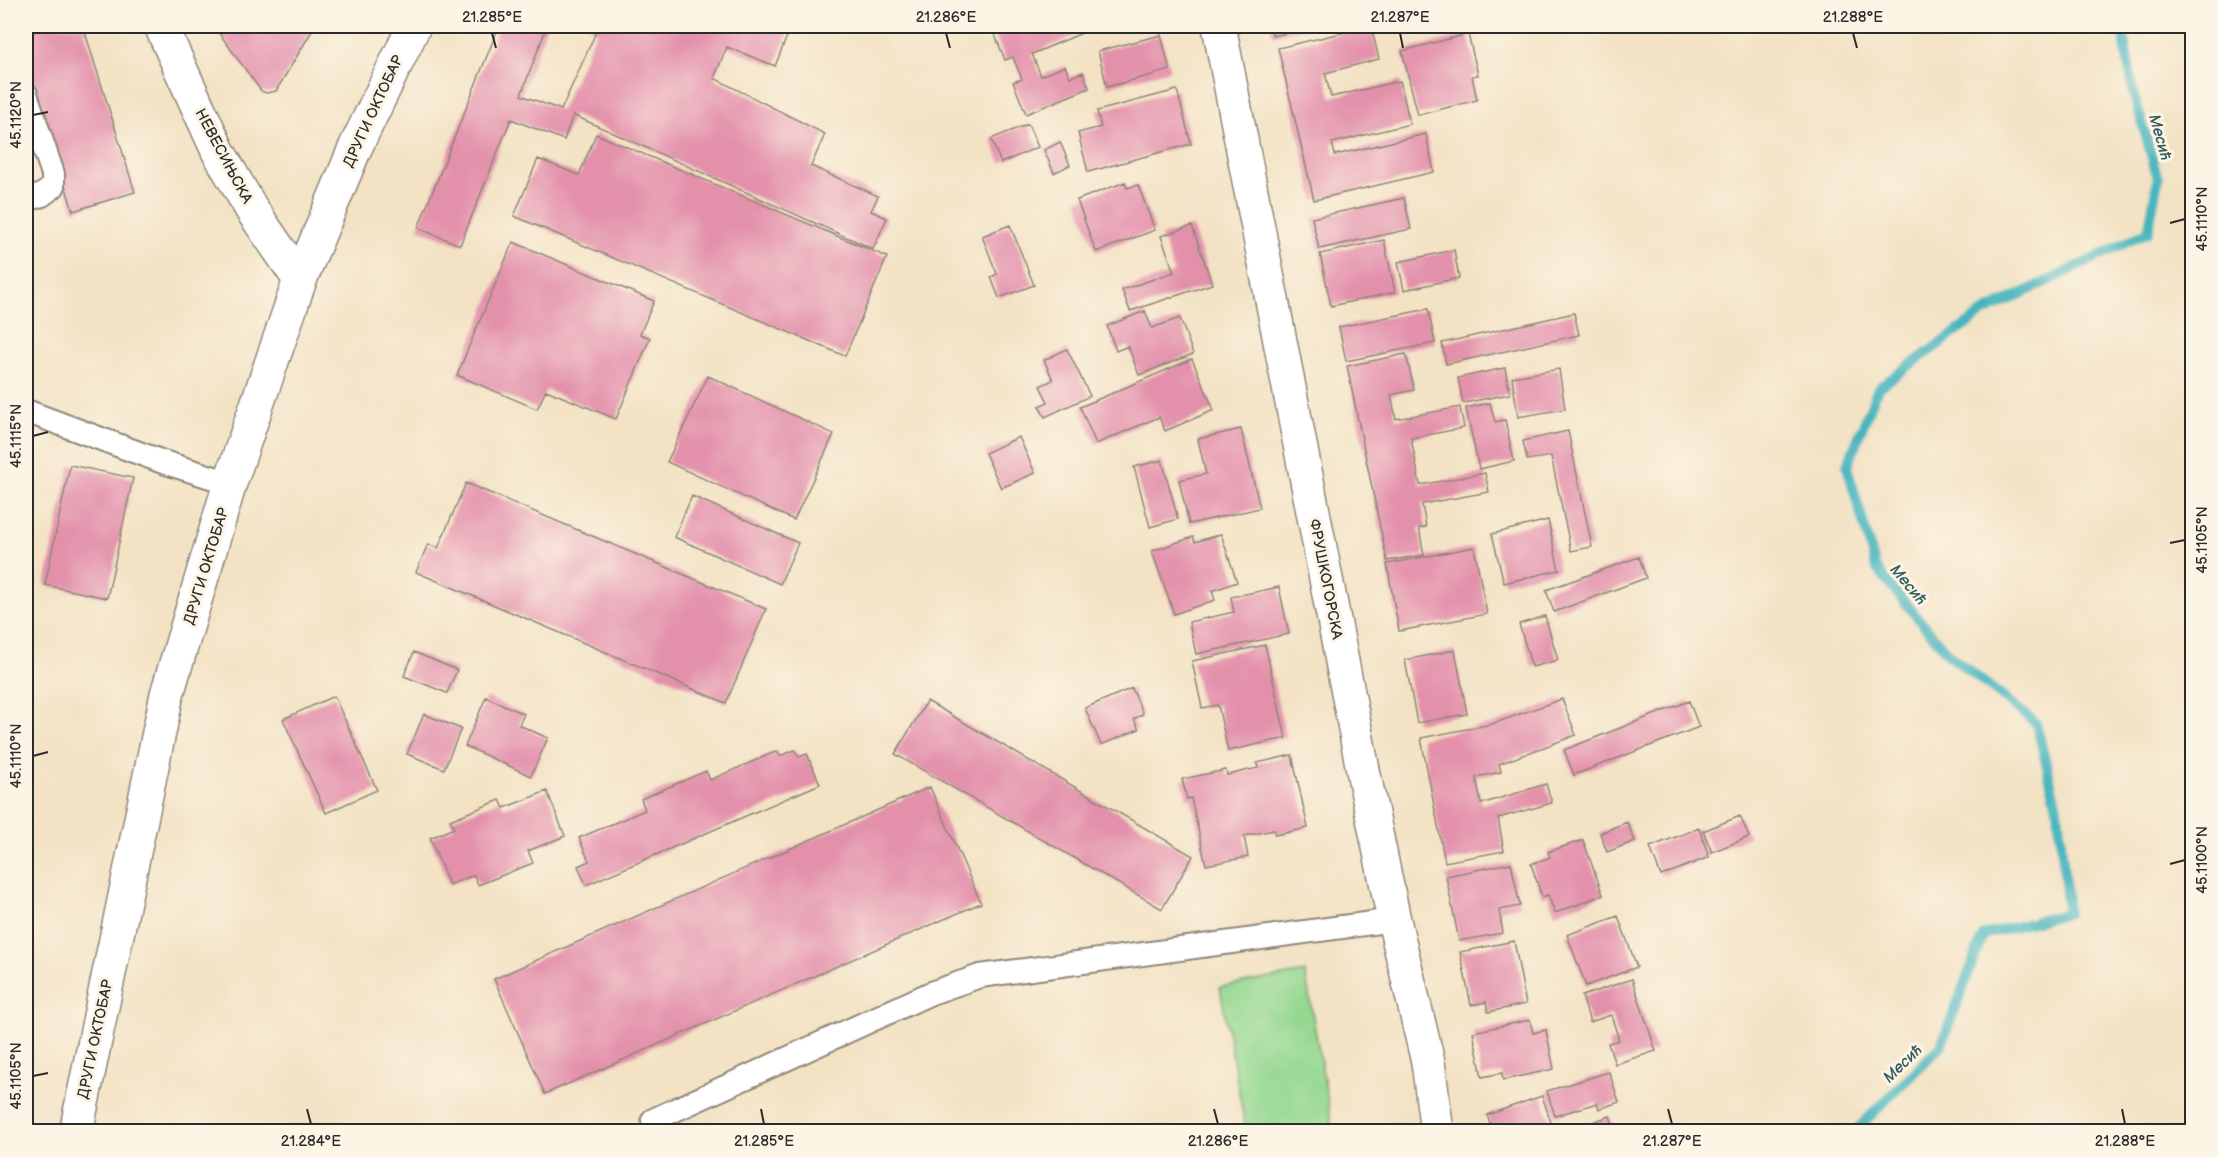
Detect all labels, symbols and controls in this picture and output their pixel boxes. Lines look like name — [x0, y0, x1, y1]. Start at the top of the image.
text: 21.285°E — [462, 8, 522, 27]
text: 21.286°E — [916, 8, 976, 27]
text: 21.287°E — [1370, 8, 1430, 27]
text: 21.288°E — [1823, 8, 1883, 27]
street label: ДРУГИ ОКТОБАР — [339, 52, 408, 170]
text: 45.1120°N — [7, 81, 26, 149]
street label: НЕВЕСИЊСКА — [191, 106, 257, 208]
water label: Месић — [2144, 112, 2175, 163]
text: 45.1110°N — [2193, 186, 2212, 252]
text: 45.1115°N — [7, 404, 26, 468]
street label: ДРУГИ ОКТОБАР — [180, 505, 233, 627]
text: 45.1105°N — [2193, 506, 2212, 574]
street label: ФРУШКОГОРСКА — [1305, 517, 1347, 642]
water label: Месић — [1885, 561, 1930, 609]
text: 45.1110°N — [7, 723, 26, 789]
text: 45.1100°N — [2193, 826, 2212, 894]
street label: ДРУГИ ОКТОБАР — [74, 977, 118, 1101]
water label: Месић — [1880, 1041, 1927, 1087]
text: 45.1105°N — [7, 1042, 26, 1110]
text: 21.284°E — [281, 1132, 341, 1151]
text: 21.285°E — [734, 1132, 794, 1151]
text: 21.286°E — [1188, 1132, 1248, 1151]
text: 21.287°E — [1642, 1132, 1702, 1151]
text: 21.288°E — [2095, 1132, 2155, 1151]

